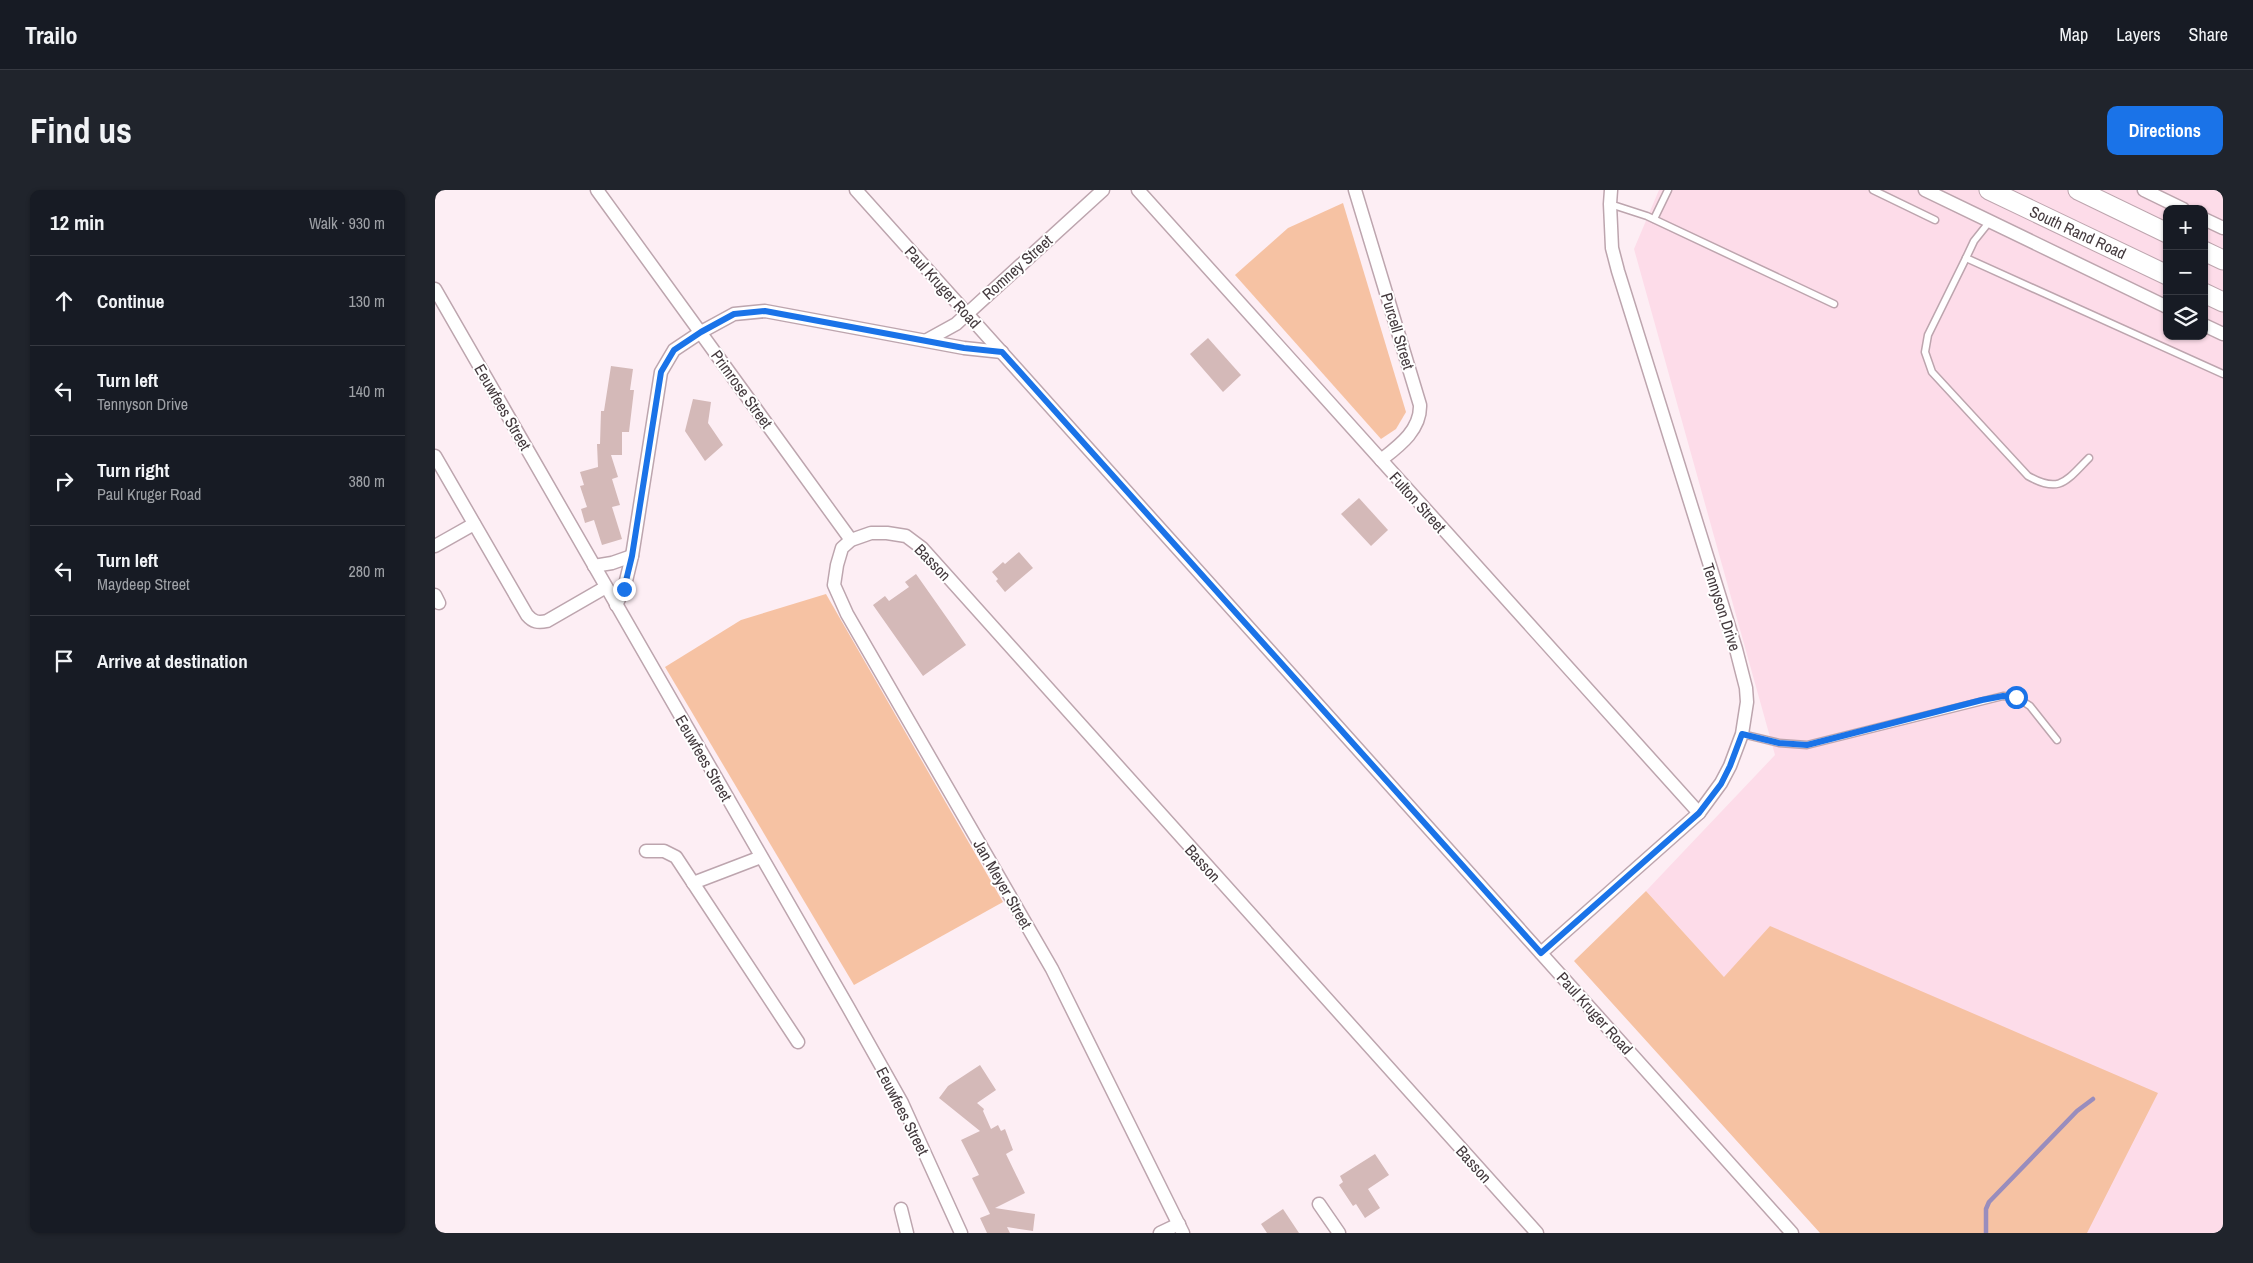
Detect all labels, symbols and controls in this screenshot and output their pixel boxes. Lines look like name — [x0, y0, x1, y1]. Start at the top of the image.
text: Trailo — [25, 19, 78, 51]
text: Map — [2060, 22, 2088, 47]
text: Layers — [2116, 22, 2161, 47]
text: Share — [2189, 22, 2228, 47]
button: Directions — [2107, 106, 2223, 155]
text: Find us — [30, 107, 132, 154]
street label: South Rand Road — [2026, 200, 2130, 264]
map controls — [2163, 205, 2208, 340]
button: + — [2163, 205, 2208, 250]
text: 12 min — [50, 208, 105, 237]
text: Walk · 930 m — [309, 212, 385, 234]
street label: Romney Street — [977, 229, 1057, 304]
street label: Paul Kruger Road — [900, 241, 986, 333]
button: − — [2163, 250, 2208, 295]
icon: ahead — [50, 287, 78, 315]
text: Continue — [97, 288, 165, 314]
text: 130 m — [349, 290, 385, 312]
street label: Purcell Street — [1376, 290, 1420, 372]
button: layers — [2163, 295, 2208, 340]
street label: Primrose Street — [706, 345, 778, 433]
street label: Eeuwfees Street — [469, 360, 537, 454]
text: Turn left — [97, 367, 158, 393]
icon: left — [50, 377, 78, 405]
text: 140 m — [349, 380, 385, 402]
text: Tennyson Drive — [97, 393, 188, 415]
text: Turn right — [97, 457, 169, 483]
icon: right — [50, 467, 78, 495]
street label: Fulton Street — [1385, 467, 1452, 538]
text: 380 m — [349, 470, 385, 492]
text: Paul Kruger Road — [97, 483, 201, 505]
street label: Basson — [910, 539, 956, 585]
text: Turn left — [97, 547, 158, 573]
icon: left — [50, 557, 78, 585]
text: 280 m — [349, 560, 385, 582]
street label: Tennyson Drive — [1697, 560, 1747, 654]
text: Maydeep Street — [97, 573, 190, 595]
route end — [613, 578, 636, 601]
icon: arrive — [50, 647, 78, 675]
text: Arrive at destination — [97, 648, 248, 674]
route start — [2005, 686, 2028, 709]
street label: Eeuwfees Street — [670, 711, 738, 805]
street label: Jan Meyer Street — [968, 835, 1038, 933]
street label: Basson — [1180, 839, 1226, 887]
street label: Paul Kruger Road — [1552, 967, 1638, 1059]
street label: Eeuwfees Street — [871, 1063, 935, 1159]
street label: Basson — [1451, 1140, 1497, 1188]

